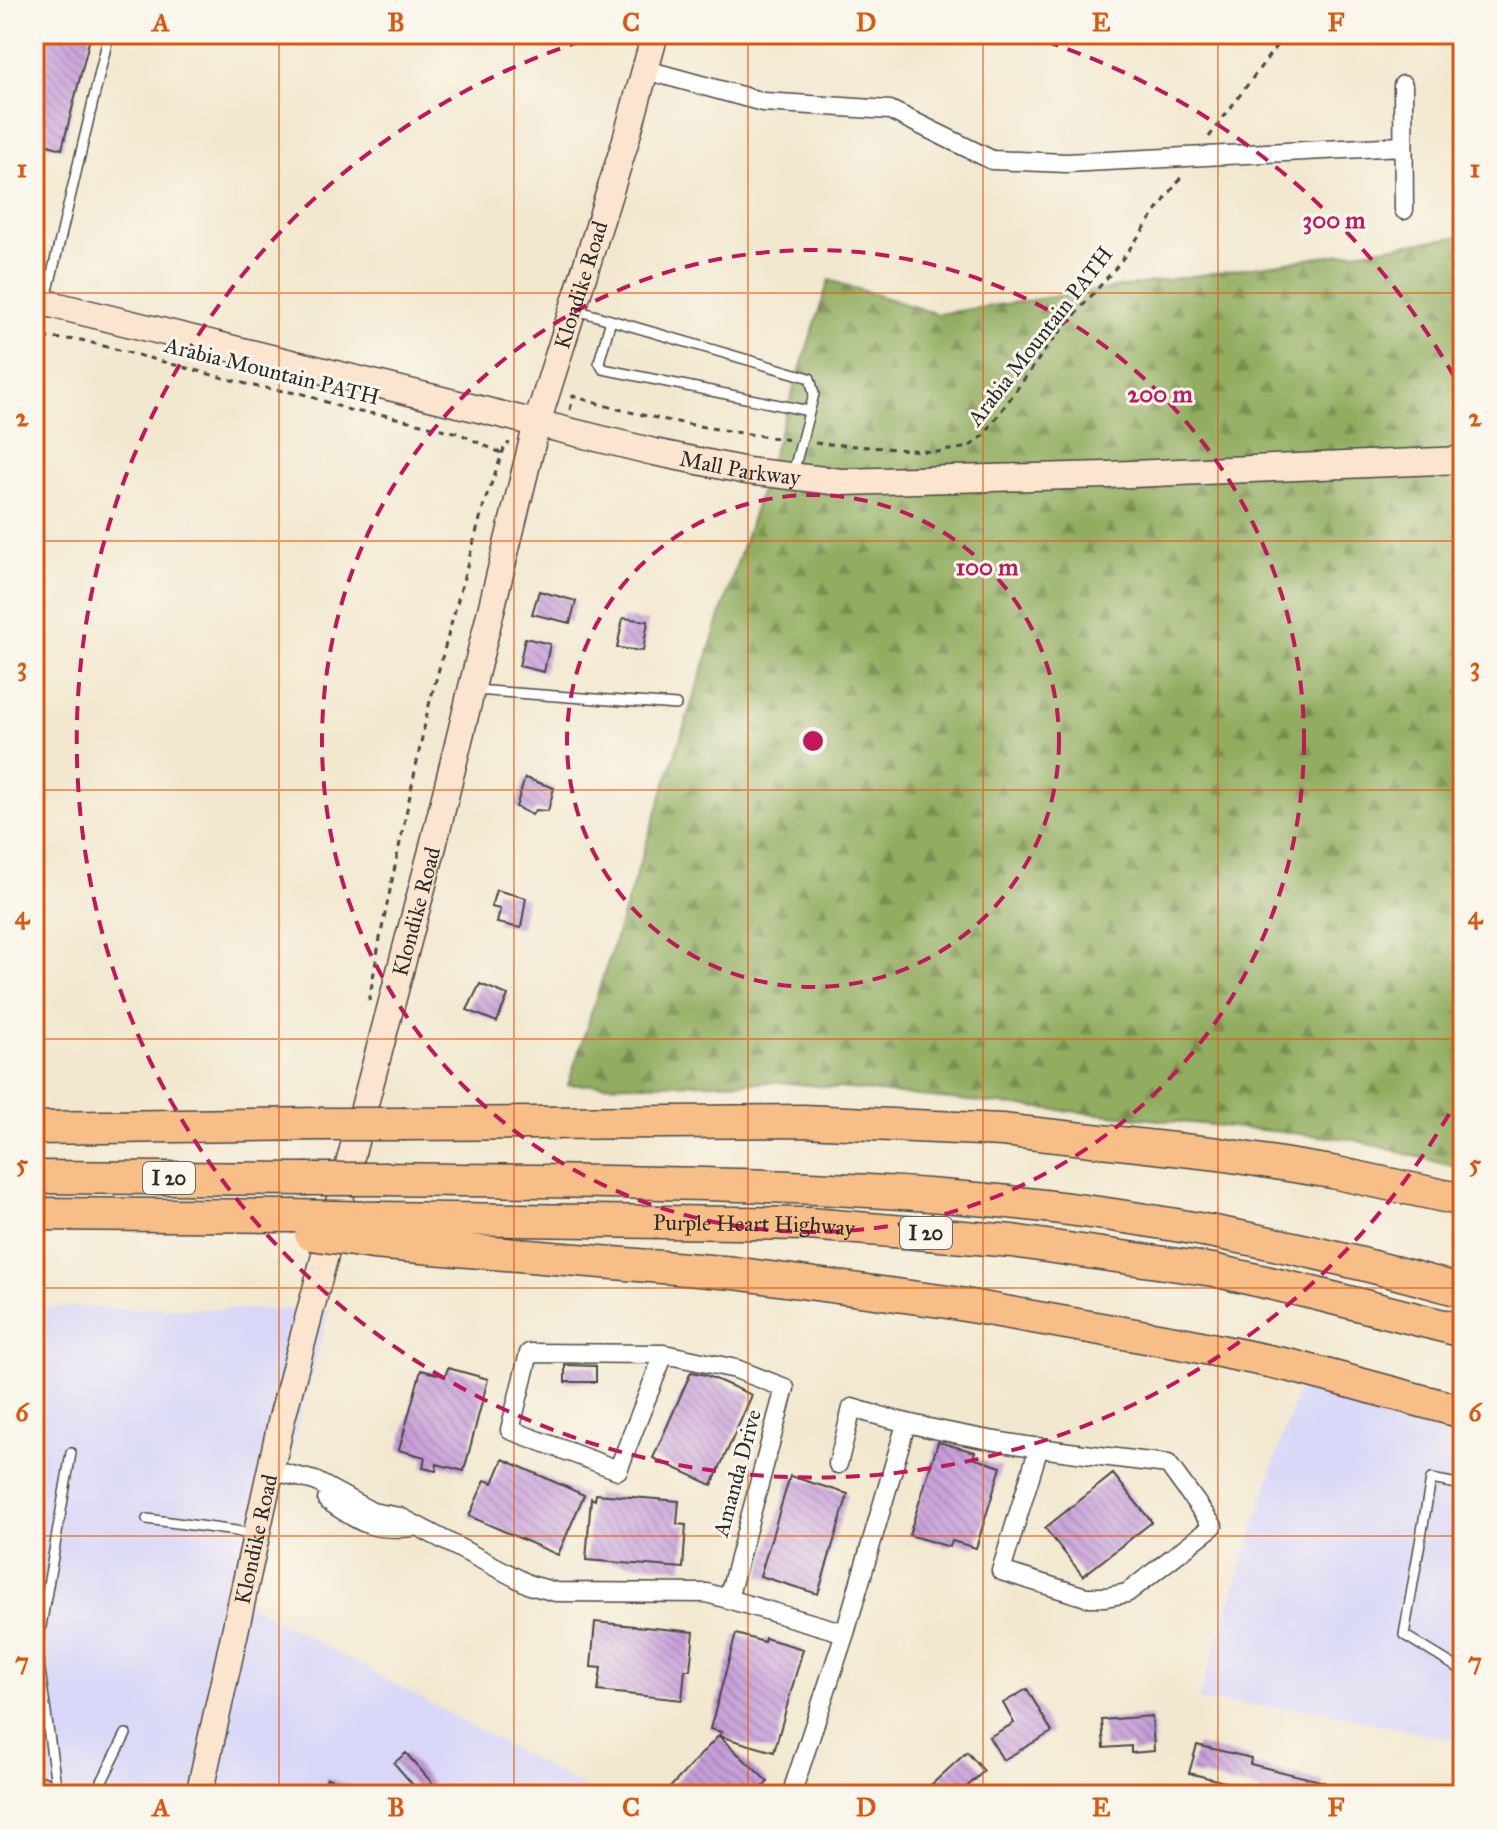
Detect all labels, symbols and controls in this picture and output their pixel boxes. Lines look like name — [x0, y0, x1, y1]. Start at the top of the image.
text: A — [150, 6, 170, 38]
text: B — [387, 6, 405, 38]
text: C — [622, 6, 640, 38]
text: D — [856, 6, 876, 38]
text: E — [1092, 6, 1111, 38]
text: F — [1328, 6, 1345, 38]
text: 1 — [17, 152, 27, 184]
text: 1 — [1470, 152, 1480, 184]
text: 300 m — [1303, 205, 1366, 235]
street label: Klondike Road — [548, 218, 613, 352]
street label: Arabia Mountain PATH — [961, 241, 1118, 432]
street label: Arabia Mountain PATH — [161, 331, 382, 411]
text: 200 m — [1127, 379, 1193, 409]
text: 2 — [16, 401, 30, 433]
text: 2 — [1469, 401, 1483, 433]
street label: Mall Parkway — [677, 444, 803, 491]
text: 100 m — [956, 552, 1019, 582]
text: 3 — [17, 650, 27, 682]
text: 3 — [1470, 650, 1480, 682]
centre of rings — [799, 727, 827, 755]
street label: Klondike Road — [386, 844, 446, 979]
text: 4 — [15, 899, 31, 931]
text: 4 — [1468, 899, 1484, 931]
text: 5 — [16, 1147, 29, 1179]
text: 5 — [1469, 1147, 1482, 1179]
road number: I 20 — [143, 1162, 195, 1194]
street label: Purple Heart Highway — [653, 1208, 857, 1241]
road number: I 20 — [900, 1217, 952, 1249]
text: 6 — [15, 1396, 30, 1428]
text: 6 — [1468, 1396, 1483, 1428]
street label: Amanda Drive — [707, 1407, 767, 1540]
street label: Klondike Road — [228, 1471, 283, 1607]
text: 7 — [15, 1645, 29, 1677]
text: 7 — [1468, 1645, 1482, 1677]
text: A — [150, 1791, 170, 1823]
text: B — [387, 1791, 405, 1823]
text: C — [622, 1791, 640, 1823]
text: D — [856, 1791, 876, 1823]
text: E — [1092, 1791, 1111, 1823]
text: F — [1328, 1791, 1345, 1823]

